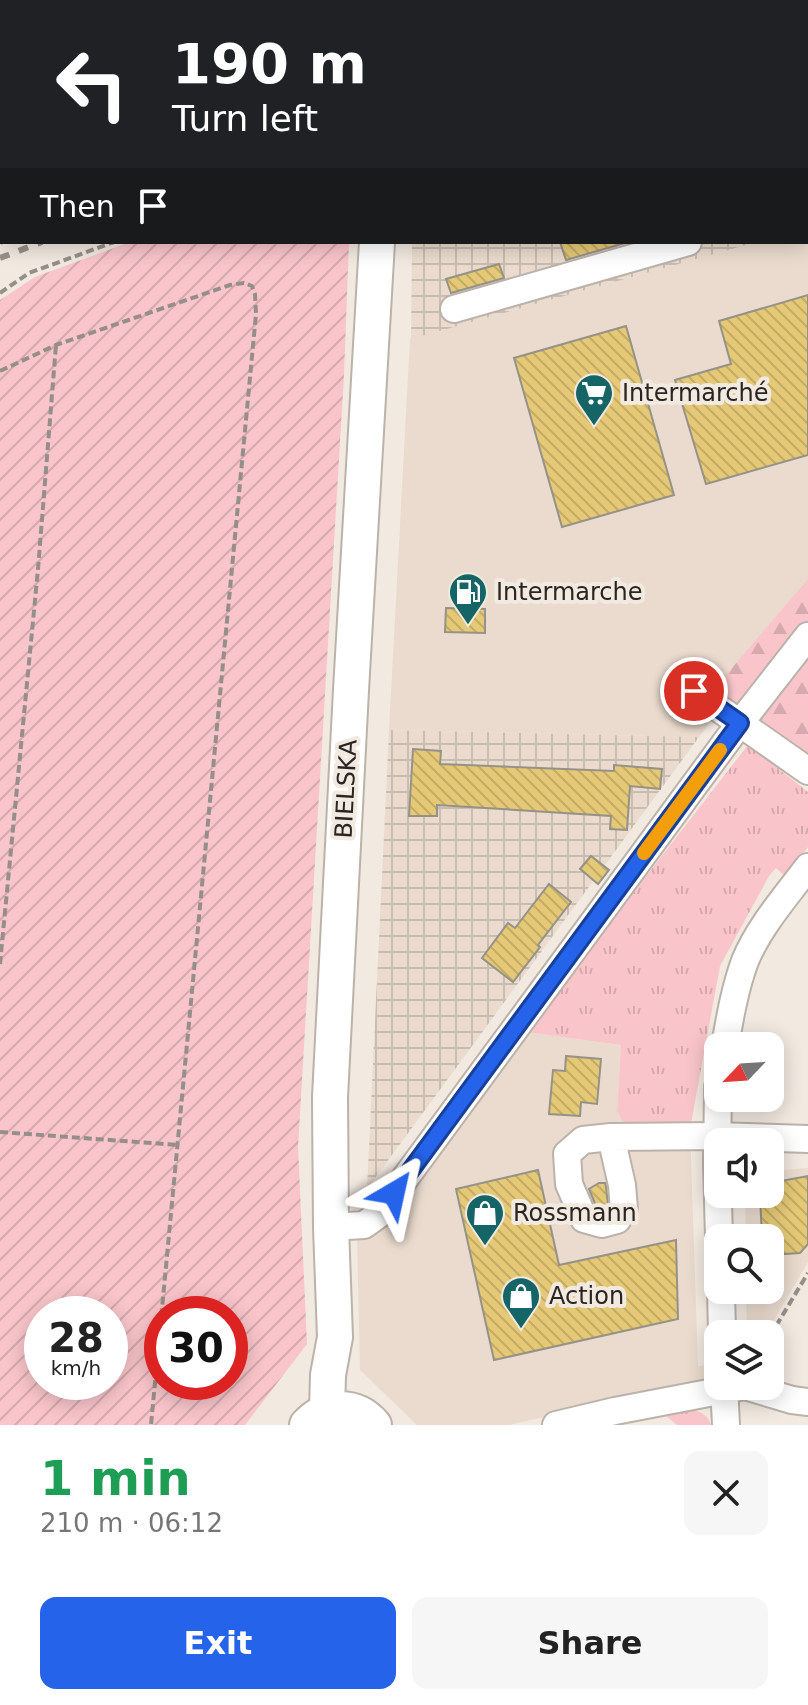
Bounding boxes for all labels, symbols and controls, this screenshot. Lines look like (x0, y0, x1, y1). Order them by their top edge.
text: 190 m (172, 31, 367, 96)
icon: left (40, 32, 144, 136)
text: Turn left (172, 98, 318, 139)
icon: arrive (131, 184, 175, 228)
text: Then (40, 189, 115, 224)
supermarket icon: Intermarché (573, 372, 615, 427)
place label: Intermarché (622, 379, 769, 407)
fuel station icon: Intermarche (447, 571, 489, 626)
place label: Intermarche (496, 578, 643, 606)
pin (660, 657, 728, 725)
icon: arrive (672, 669, 716, 713)
street label: BIELSKA (329, 738, 363, 839)
north arrow (704, 1032, 784, 1112)
map controls (704, 1032, 784, 1400)
button: sound (704, 1128, 784, 1208)
position arrow (352, 1151, 436, 1235)
shop icon: Rossmann (464, 1192, 506, 1247)
place label: Rossmann (513, 1199, 637, 1227)
button: search (704, 1224, 784, 1304)
shop icon: Action (500, 1275, 542, 1330)
place label: Action (549, 1282, 624, 1310)
speed limit sign: 30 (144, 1296, 248, 1400)
text: 28 (48, 1315, 104, 1361)
button: layers (704, 1320, 784, 1400)
text: km/h (51, 1356, 101, 1380)
text: 1 min (40, 1450, 191, 1506)
button: close (684, 1451, 768, 1535)
text: 210 m · 06:12 (40, 1508, 223, 1538)
button: Exit (40, 1597, 396, 1689)
button: Share (412, 1597, 768, 1689)

